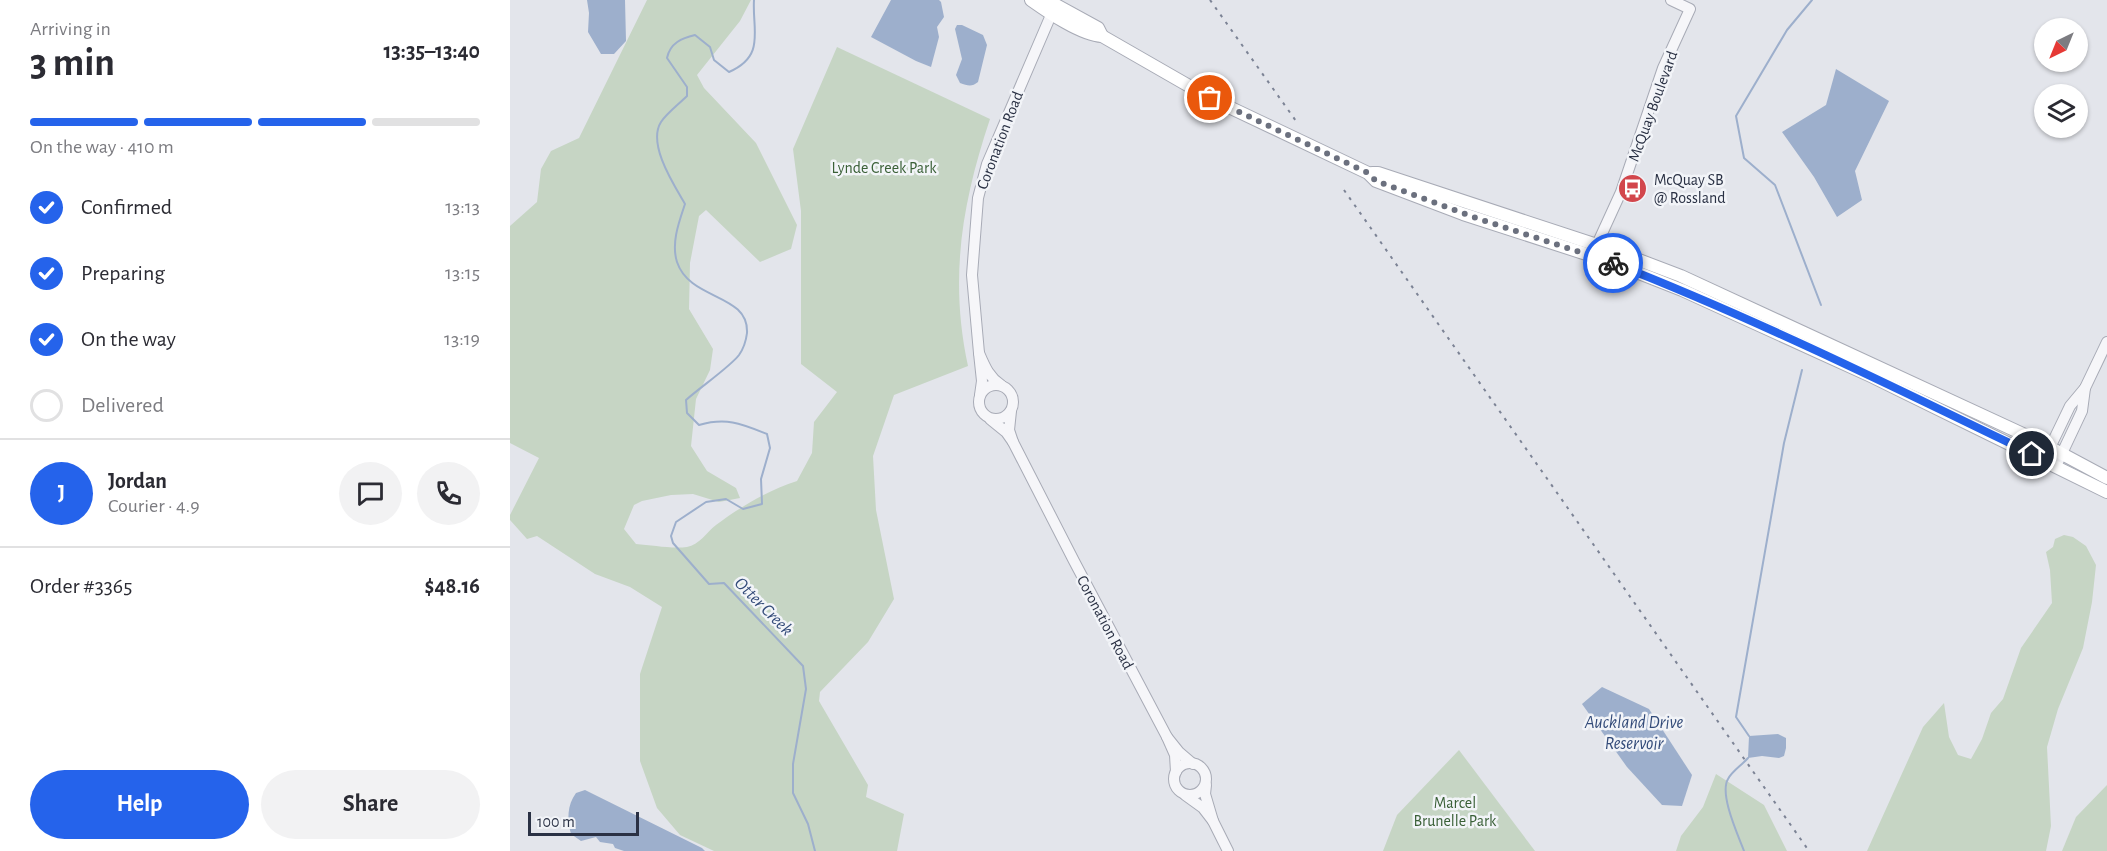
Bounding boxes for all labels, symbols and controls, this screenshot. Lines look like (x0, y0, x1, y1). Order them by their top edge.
north arrow (2034, 18, 2088, 72)
map controls (2034, 18, 2088, 138)
text: Arriving in (30, 19, 111, 39)
text: 13:35–13:40 (383, 40, 480, 62)
text: 3 min (30, 44, 115, 83)
street label: McQuay Boulevard (1626, 49, 1681, 164)
pin (1184, 72, 1235, 123)
icon: bag (1193, 81, 1226, 114)
button: layers (2034, 84, 2088, 138)
street label: Coronation Road (974, 89, 1026, 192)
text: On the way · 410 m (30, 137, 174, 157)
park label: Lynde Creek Park (831, 160, 937, 177)
bus stop icon: McQuay SB @ Rossland (1617, 172, 1649, 204)
place label: McQuay SB @ Rossland (1654, 172, 1726, 206)
icon: check (30, 191, 63, 224)
text: Confirmed (81, 196, 172, 218)
text: 13:13 (445, 197, 480, 217)
courier (1583, 233, 1643, 293)
icon: bike (1597, 247, 1630, 280)
icon: check (30, 257, 63, 290)
text: Preparing (81, 262, 165, 284)
text: 13:15 (445, 263, 480, 283)
icon: check (30, 323, 63, 356)
text: On the way (81, 328, 176, 350)
text: 13:19 (444, 329, 480, 349)
text: Delivered (81, 394, 164, 416)
pin (2006, 428, 2057, 479)
icon: home (2015, 437, 2048, 470)
button: chat (339, 462, 402, 525)
button: phone (417, 462, 480, 525)
text: Jordan (108, 470, 167, 492)
text: J (58, 482, 65, 504)
text: Courier · 4.9 (108, 496, 200, 516)
street label: Coronation Road (1074, 573, 1136, 672)
water label: Otter Creek (731, 574, 796, 639)
text: Order #3365 (30, 575, 132, 597)
text: $48.16 (425, 575, 480, 597)
water label: Auckland Drive Reservoir (1584, 714, 1683, 753)
button: Help (30, 770, 249, 839)
button: Share (261, 770, 480, 839)
park label: Marcel Brunelle Park (1414, 795, 1497, 829)
scale bar (528, 809, 639, 836)
text: 100 m (537, 814, 575, 830)

